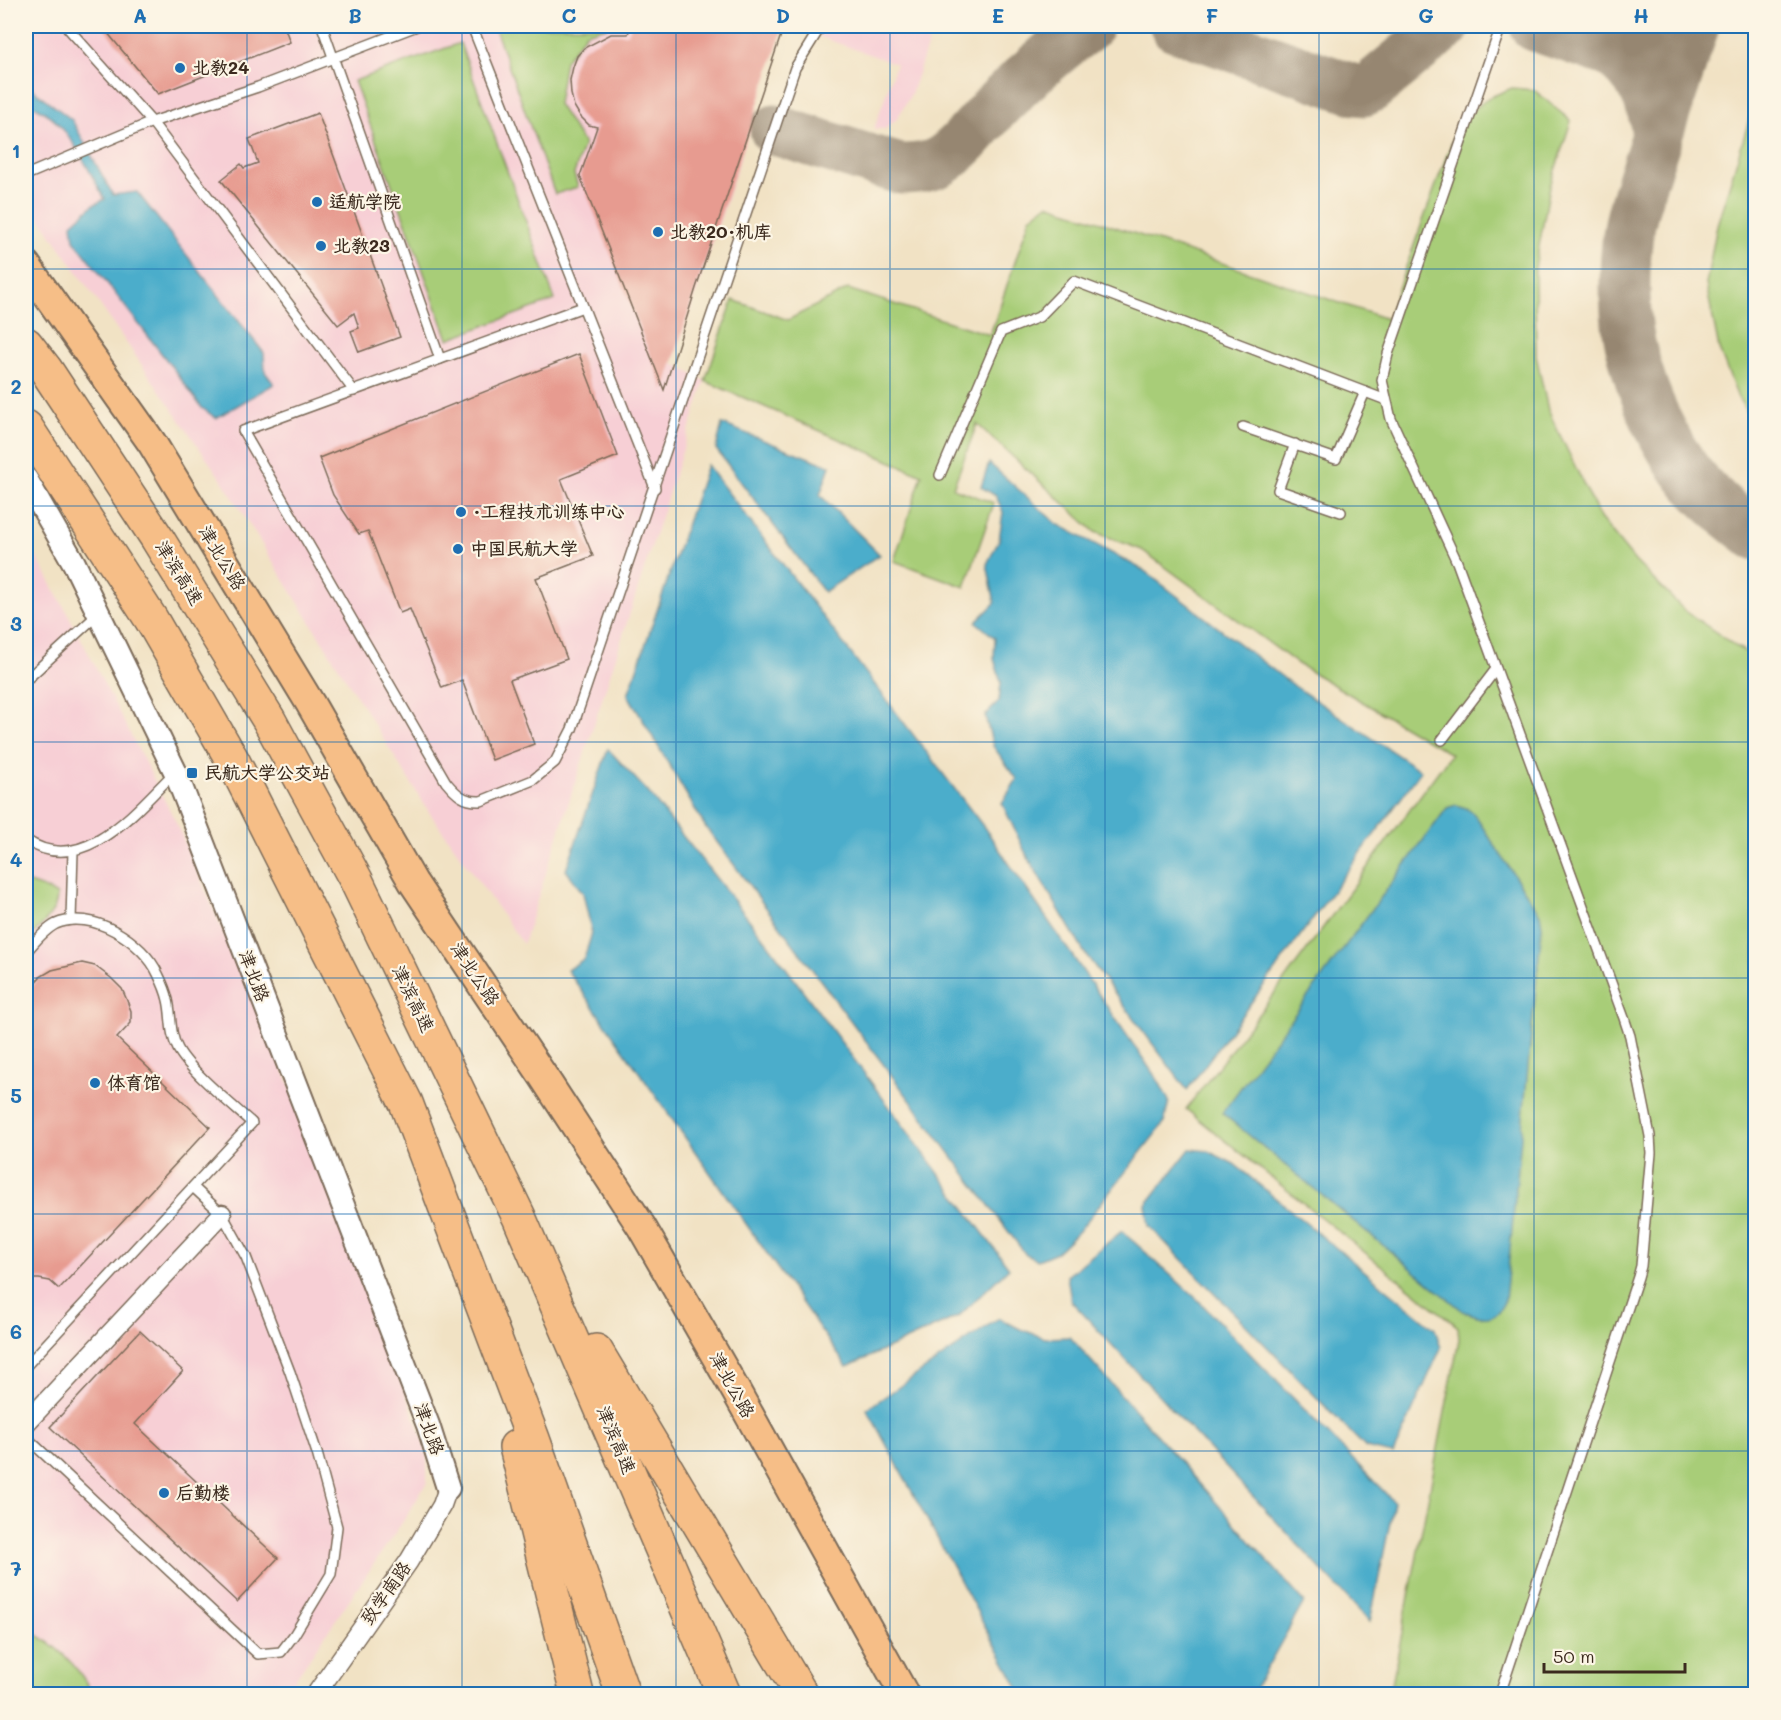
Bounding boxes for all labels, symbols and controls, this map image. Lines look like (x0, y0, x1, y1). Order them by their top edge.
text: A (133, 2, 147, 28)
text: B (348, 2, 362, 28)
text: C (562, 2, 577, 28)
text: D (776, 2, 790, 28)
text: E (992, 2, 1004, 28)
text: F (1206, 2, 1219, 28)
text: G (1418, 2, 1434, 28)
text: H (1633, 2, 1649, 28)
place label: 北教24 (192, 55, 249, 79)
marker: 北教24 (173, 61, 187, 75)
text: 1 (12, 137, 20, 163)
place label: 适航学院 (329, 189, 401, 213)
marker: 适航学院 (310, 195, 324, 209)
place label: 北教20·机库 (670, 219, 771, 243)
marker: 北教20·机库 (651, 225, 665, 239)
place label: 北教23 (333, 233, 390, 257)
marker: 北教23 (314, 239, 328, 253)
text: 2 (10, 373, 22, 399)
place label: ·工程技术训练中心 (473, 499, 625, 523)
marker: ·工程技术训练中心 (454, 505, 468, 519)
street label: 津北公路 (194, 520, 252, 595)
street label: 津滨高速 (151, 536, 209, 609)
place label: 中国民航大学 (470, 536, 578, 560)
marker: 中国民航大学 (451, 542, 465, 556)
text: 3 (10, 610, 22, 636)
place label: 民航大学公交站 (204, 760, 330, 784)
marker: 民航大学公交站 (185, 766, 199, 780)
text: 4 (10, 846, 23, 872)
street label: 津北公路 (446, 937, 506, 1010)
street label: 津北路 (234, 946, 276, 1005)
street label: 津滨高速 (387, 961, 440, 1036)
place label: 体育馆 (107, 1070, 161, 1094)
marker: 体育馆 (88, 1076, 102, 1090)
text: 5 (10, 1082, 22, 1108)
text: 6 (10, 1318, 22, 1344)
street label: 津北公路 (705, 1347, 761, 1422)
street label: 津北路 (409, 1399, 450, 1458)
street label: 津滨高速 (592, 1402, 642, 1477)
place label: 后勤楼 (176, 1480, 230, 1504)
marker: 后勤楼 (157, 1486, 171, 1500)
text: 7 (10, 1555, 22, 1581)
street label: 致学南路 (355, 1556, 416, 1629)
scale bar (1544, 1636, 1685, 1674)
text: 50 m (1553, 1644, 1595, 1668)

